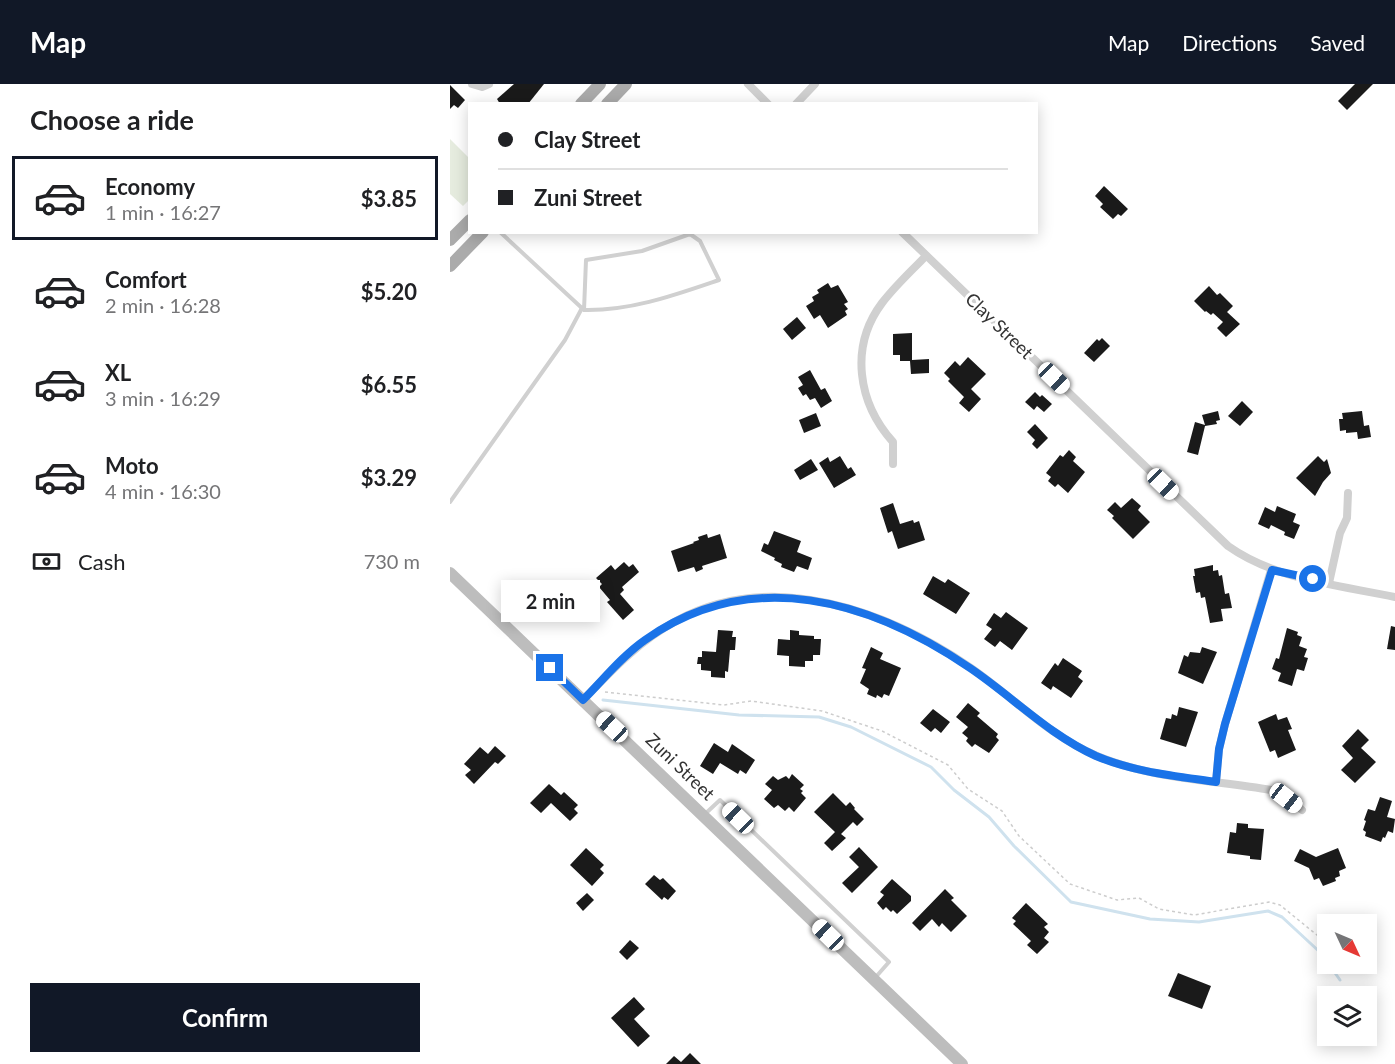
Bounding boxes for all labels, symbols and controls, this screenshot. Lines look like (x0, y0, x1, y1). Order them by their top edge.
text: Map (30, 25, 86, 59)
text: Map (1108, 30, 1149, 55)
text: Directions (1182, 30, 1277, 55)
text: Saved (1310, 30, 1365, 55)
text: Choose a ride (30, 103, 194, 136)
text: Clay Street (534, 126, 641, 153)
icon: car (33, 171, 87, 225)
text: Economy (105, 173, 195, 200)
text: Zuni Street (534, 184, 642, 211)
text: $3.85 (361, 185, 417, 212)
text: 1 min · 16:27 (105, 200, 221, 224)
icon: car (33, 264, 87, 318)
text: Comfort (105, 266, 187, 293)
text: $5.20 (361, 278, 417, 305)
street label: Clay Street (961, 288, 1039, 363)
text: 2 min · 16:28 (105, 293, 221, 317)
icon: car (33, 357, 87, 411)
text: XL (105, 359, 131, 386)
car (1035, 359, 1073, 397)
text: $6.55 (361, 371, 417, 398)
text: 3 min · 16:29 (105, 386, 221, 410)
icon: car (33, 450, 87, 504)
text: Moto (105, 452, 159, 479)
text: $3.29 (361, 464, 417, 491)
car (1144, 465, 1182, 503)
text: 4 min · 16:30 (105, 479, 221, 503)
icon: cash (30, 545, 63, 578)
text: Cash (78, 548, 125, 575)
text: 730 m (364, 549, 420, 573)
route start (1299, 565, 1326, 592)
callout: 2 min (501, 581, 600, 623)
text: 2 min (526, 589, 575, 613)
route end (536, 654, 563, 681)
car (593, 708, 631, 746)
street label: Zuni Street (642, 728, 720, 805)
car (1266, 780, 1306, 816)
car (719, 799, 757, 837)
north arrow (1317, 914, 1377, 974)
map controls (1317, 914, 1377, 1046)
car (809, 916, 847, 954)
button: Confirm (30, 983, 420, 1052)
button: layers (1317, 986, 1377, 1046)

